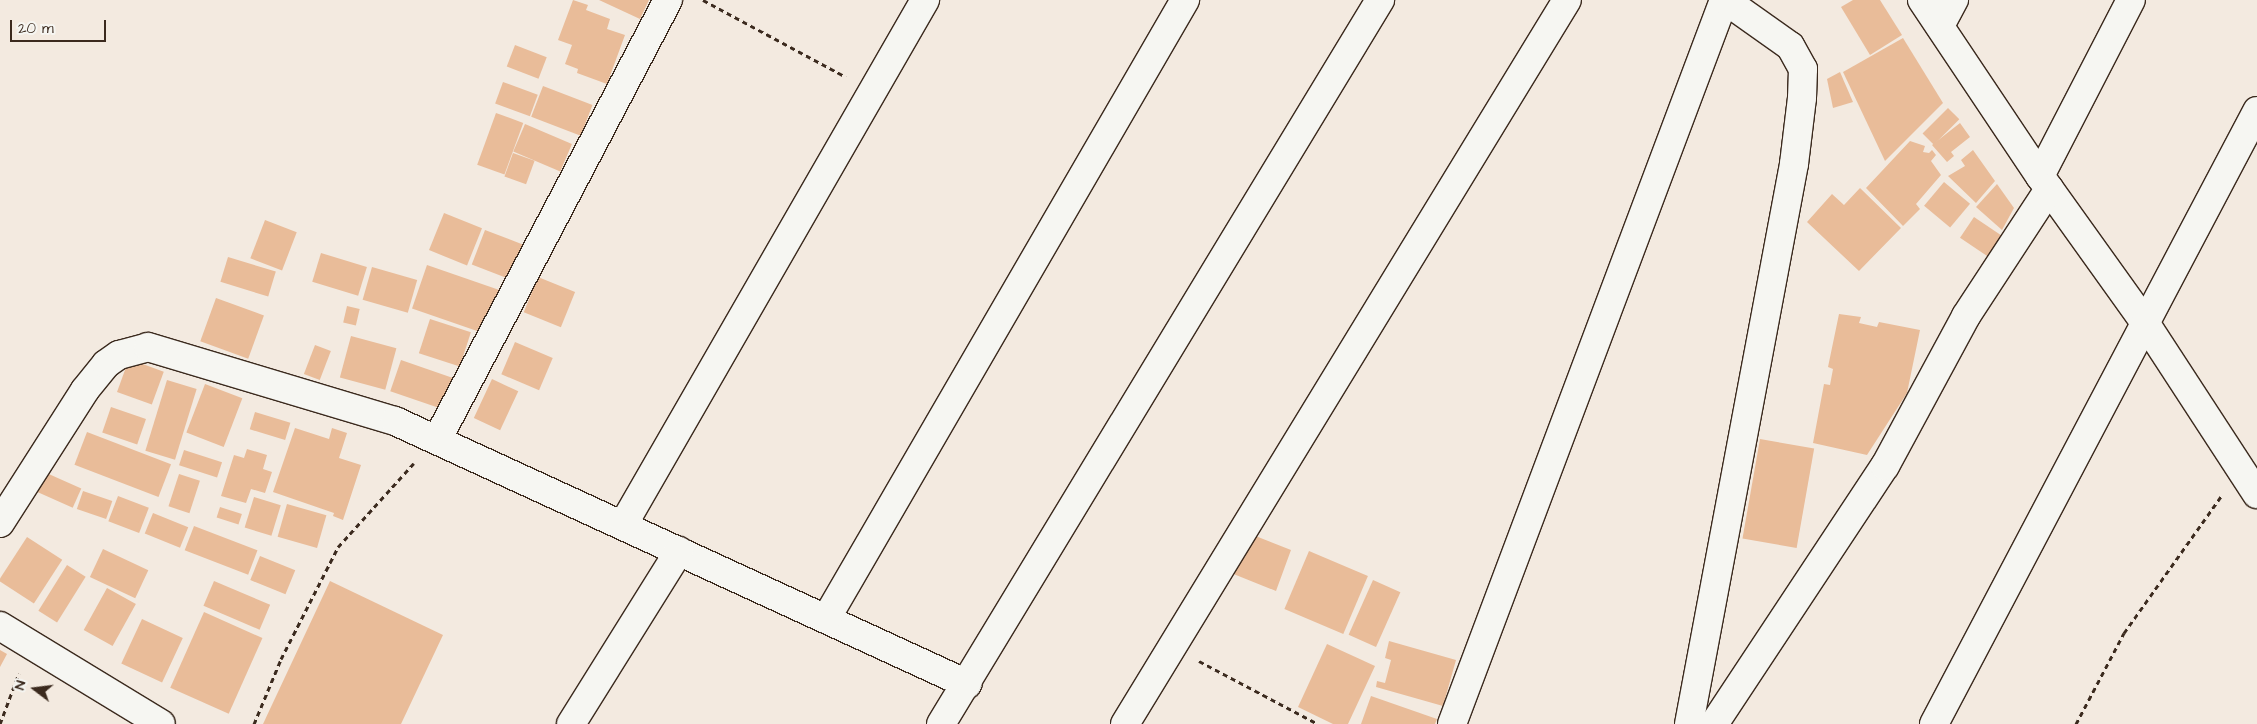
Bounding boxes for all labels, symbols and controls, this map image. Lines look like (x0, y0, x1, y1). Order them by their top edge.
scale bar (12, 10, 109, 42)
text: 20 m (18, 18, 54, 39)
north arrow (10, 664, 60, 714)
text: N (10, 678, 31, 692)

